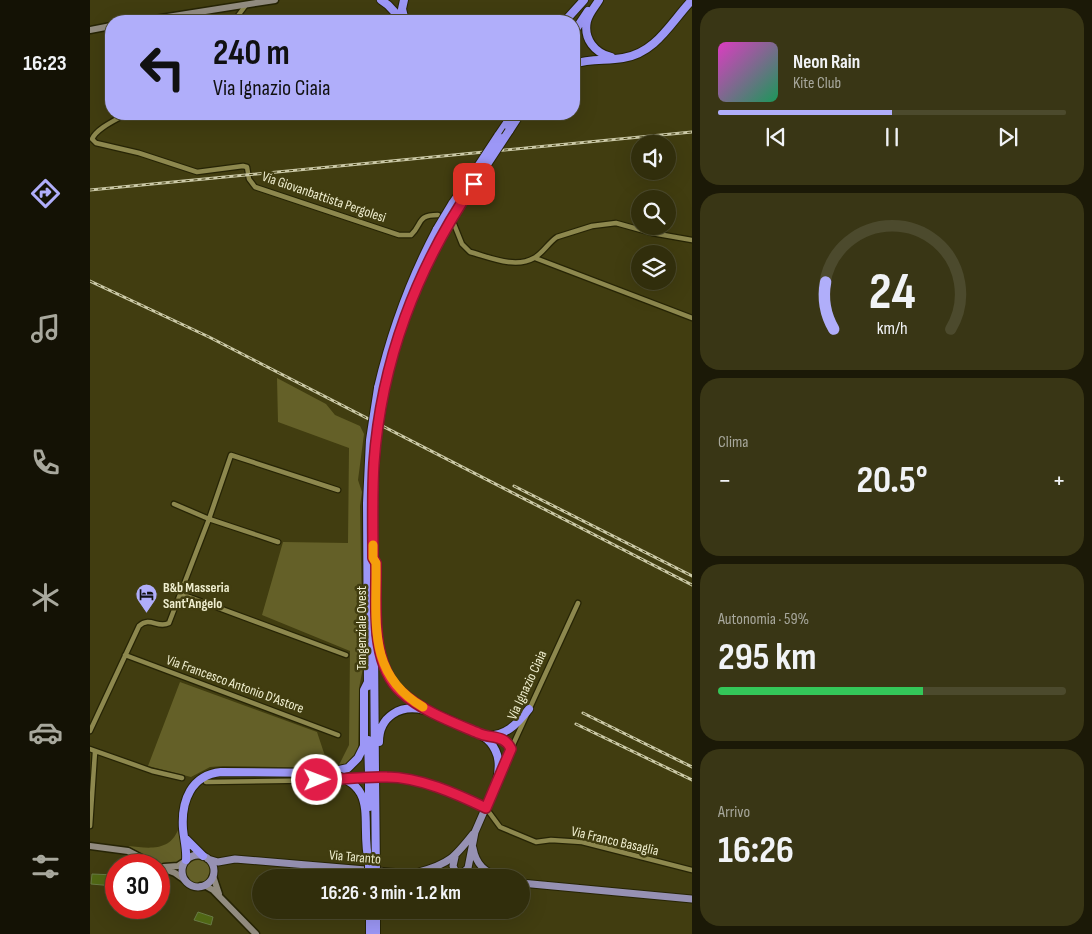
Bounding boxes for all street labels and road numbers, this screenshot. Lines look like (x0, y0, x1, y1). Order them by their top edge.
street label: Via Giovanbattista Pergolesi (260, 168, 388, 226)
street label: Tangenziale Ovest (353, 586, 370, 670)
street label: Via Ignazio Ciaia (503, 648, 551, 722)
street label: Via Francesco Antonio D'Astore (164, 651, 306, 717)
street label: Via Franco Basaglia (570, 823, 660, 859)
street label: Via Taranto (328, 846, 382, 868)

